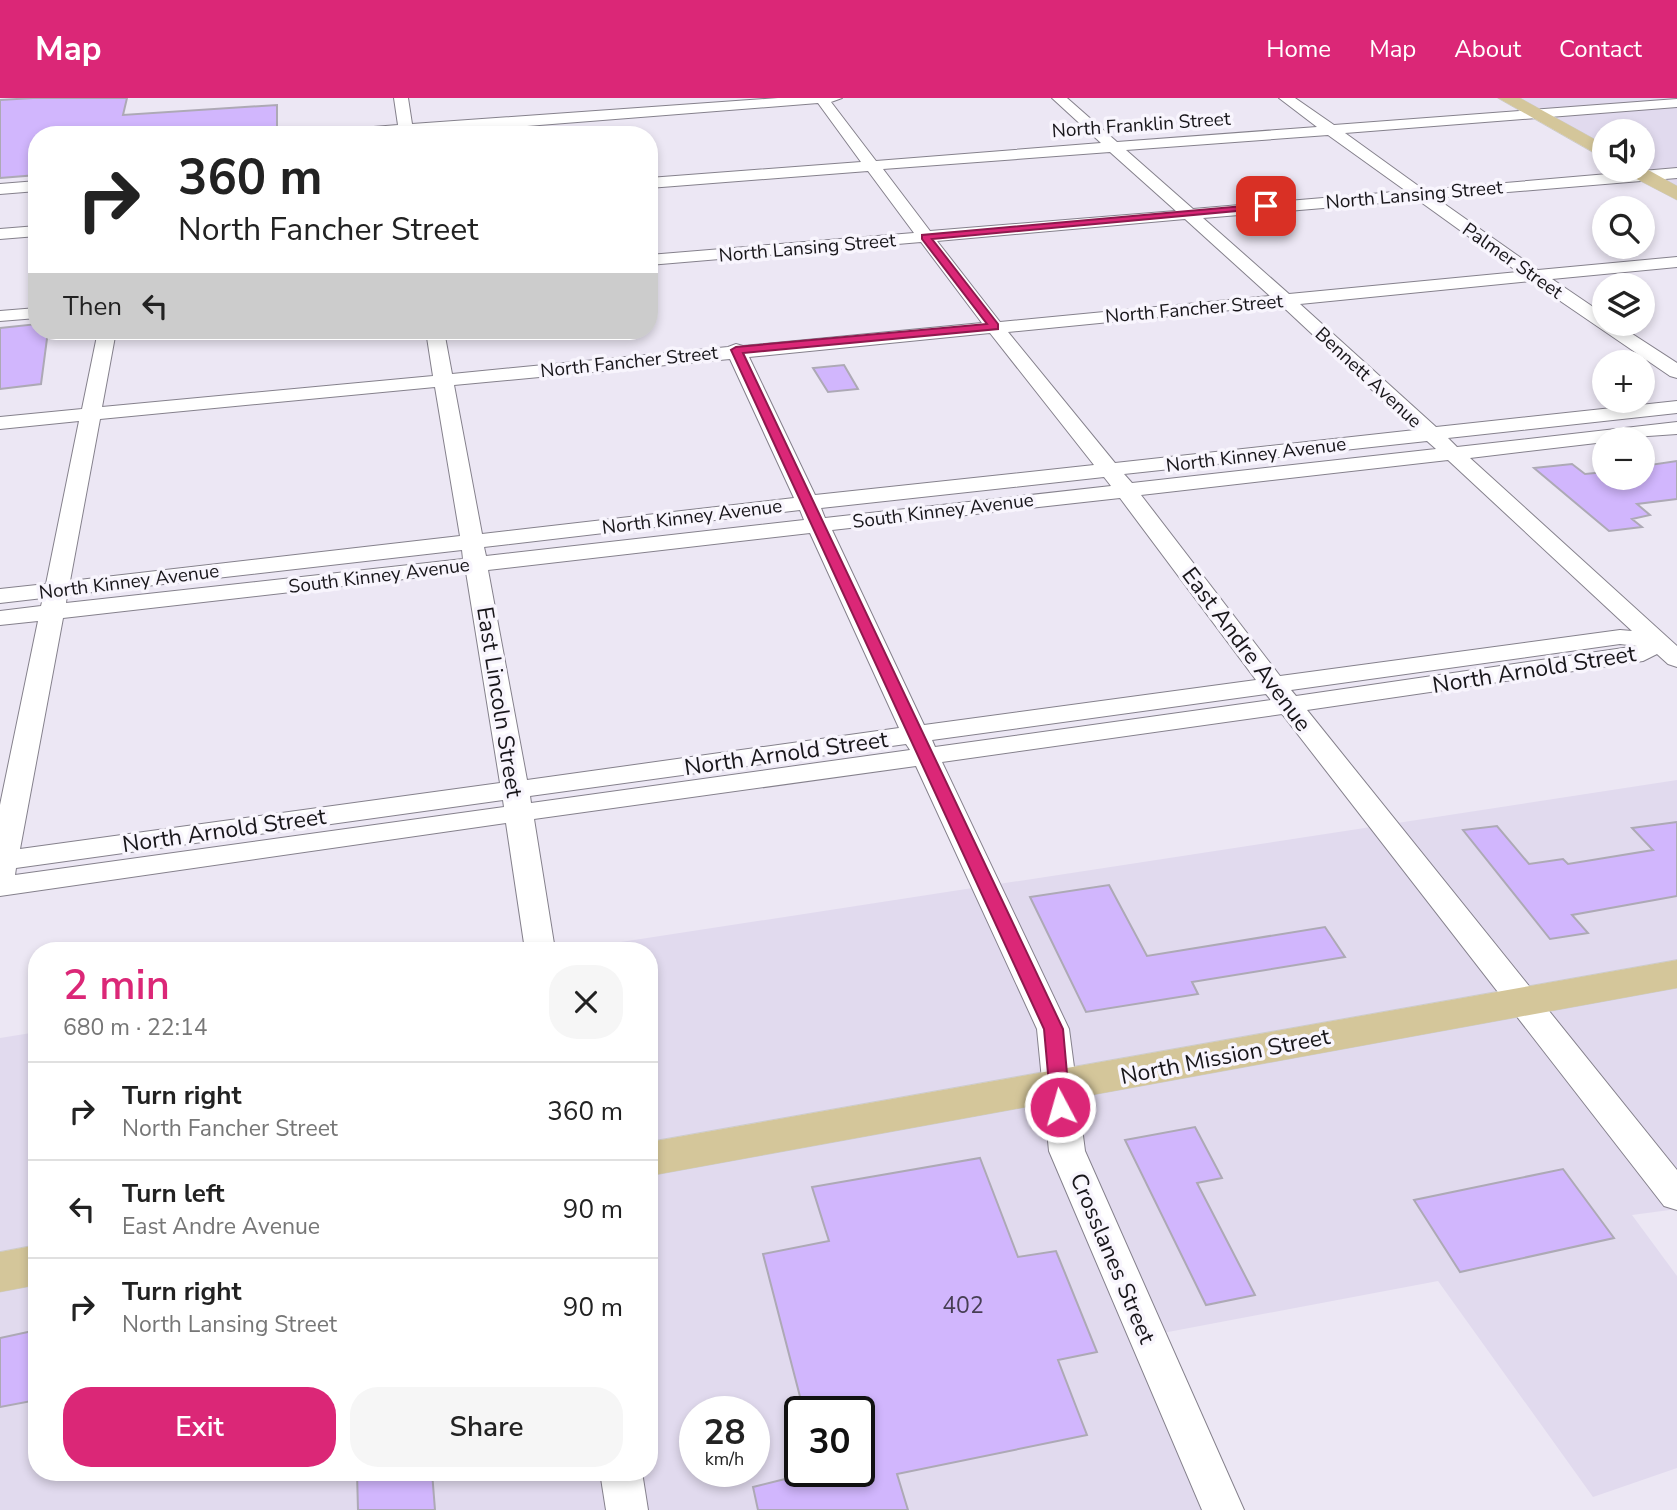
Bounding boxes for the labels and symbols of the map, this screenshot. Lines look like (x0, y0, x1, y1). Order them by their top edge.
street label: North Franklin Street (1051, 106, 1232, 144)
street label: North Lansing Street (1324, 174, 1504, 216)
pin (1236, 176, 1296, 236)
street label: Palmer Street (1457, 217, 1568, 305)
street label: North Lansing Street (717, 227, 897, 269)
street label: North Fancher Street (1104, 288, 1284, 330)
street label: Bennett Avenue (1309, 321, 1427, 434)
street label: North Fancher Street (539, 340, 720, 384)
street label: North Kinney Avenue (1165, 431, 1348, 479)
street label: South Kinney Avenue (851, 487, 1035, 535)
street label: North Kinney Avenue (601, 493, 784, 541)
street label: South Kinney Avenue (287, 552, 471, 600)
street label: North Kinney Avenue (38, 558, 221, 606)
street label: East Andre Avenue (1175, 561, 1319, 738)
street label: East Lincoln Street (469, 604, 530, 801)
street label: North Arnold Street (1430, 638, 1639, 701)
street label: North Arnold Street (682, 724, 891, 783)
street label: North Arnold Street (120, 801, 329, 860)
street label: North Mission Street (1118, 1021, 1333, 1092)
position arrow (1023, 1070, 1097, 1144)
street label: Crosslanes Street (1063, 1168, 1163, 1349)
house number: 402 (942, 1290, 984, 1321)
speed limit sign: 30 (784, 1396, 875, 1487)

